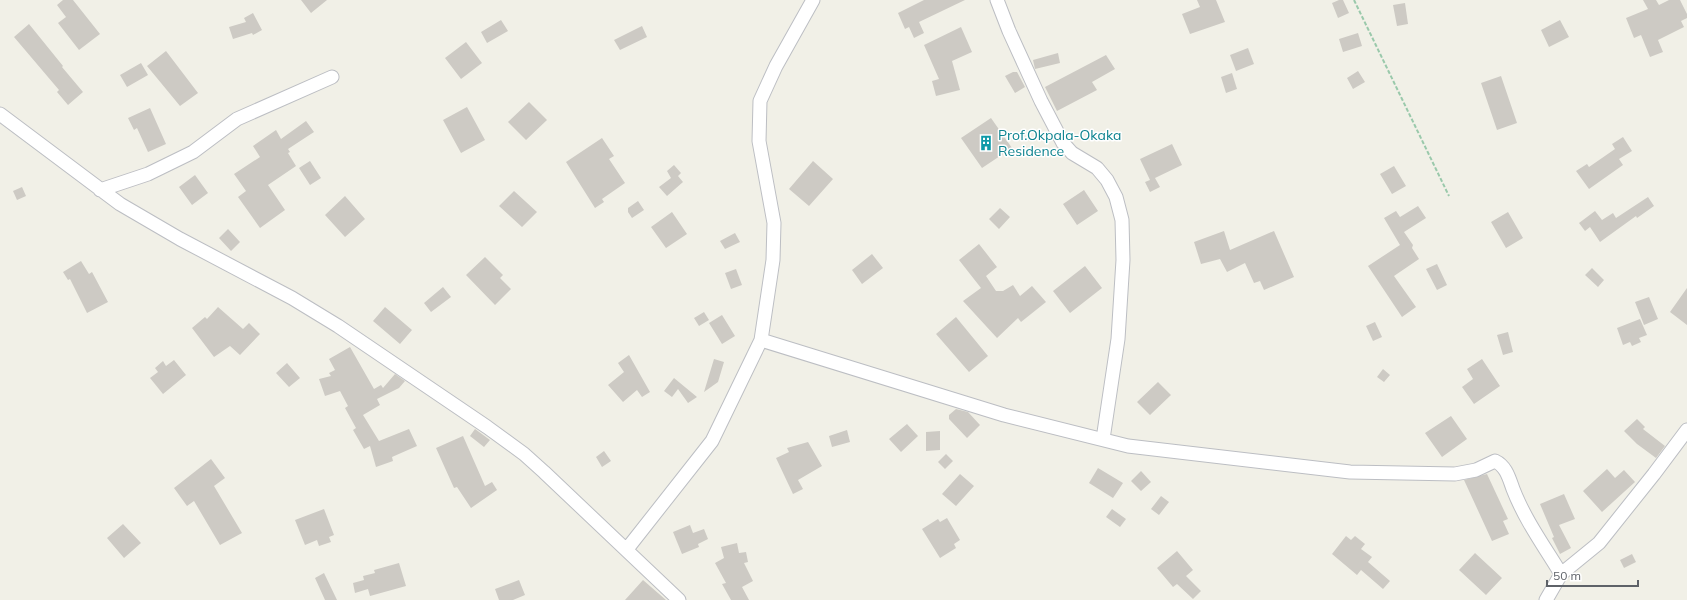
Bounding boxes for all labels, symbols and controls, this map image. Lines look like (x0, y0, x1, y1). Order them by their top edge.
place label: Prof.Okpala-Okaka Residence (998, 126, 1121, 160)
building icon: Prof.Okpala-Okaka Residence (977, 134, 995, 152)
scale bar (1547, 562, 1638, 588)
text: 50 m (1553, 568, 1581, 583)

